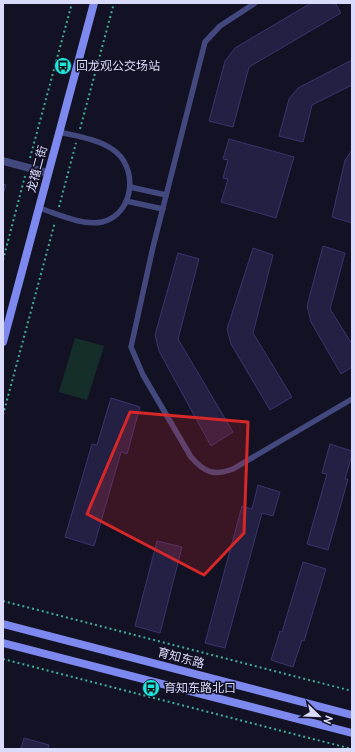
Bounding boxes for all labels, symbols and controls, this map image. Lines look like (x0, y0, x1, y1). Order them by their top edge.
bus stop icon: 回龙观公交场站 (53, 56, 73, 76)
place label: 回龙观公交场站 (76, 59, 160, 72)
street label: 龙禧二街 (24, 144, 49, 194)
street label: 育知东路 (156, 645, 206, 670)
bus stop icon: 育知东路北口 (141, 678, 161, 698)
place label: 育知东路北口 (164, 681, 236, 694)
north arrow (299, 696, 339, 736)
text: N (321, 714, 335, 726)

